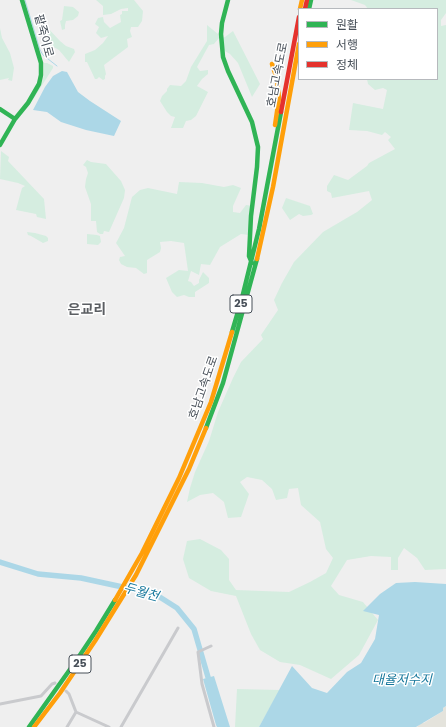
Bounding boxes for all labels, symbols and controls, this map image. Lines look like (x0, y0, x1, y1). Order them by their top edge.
legend (298, 8, 438, 80)
street label: 팥죽이로 (30, 13, 56, 59)
text: 원활 (336, 16, 358, 33)
text: 서행 (336, 36, 358, 53)
street label: 호남고속도로 (265, 41, 291, 109)
text: 정체 (336, 56, 358, 73)
road number: 25 (230, 295, 252, 313)
district label: 은교리 (68, 302, 106, 318)
street label: 호남고속도로 (186, 354, 222, 422)
water label: 두월천 (122, 581, 160, 605)
road number: 25 (69, 655, 91, 673)
water label: 대율저수지 (372, 673, 432, 689)

